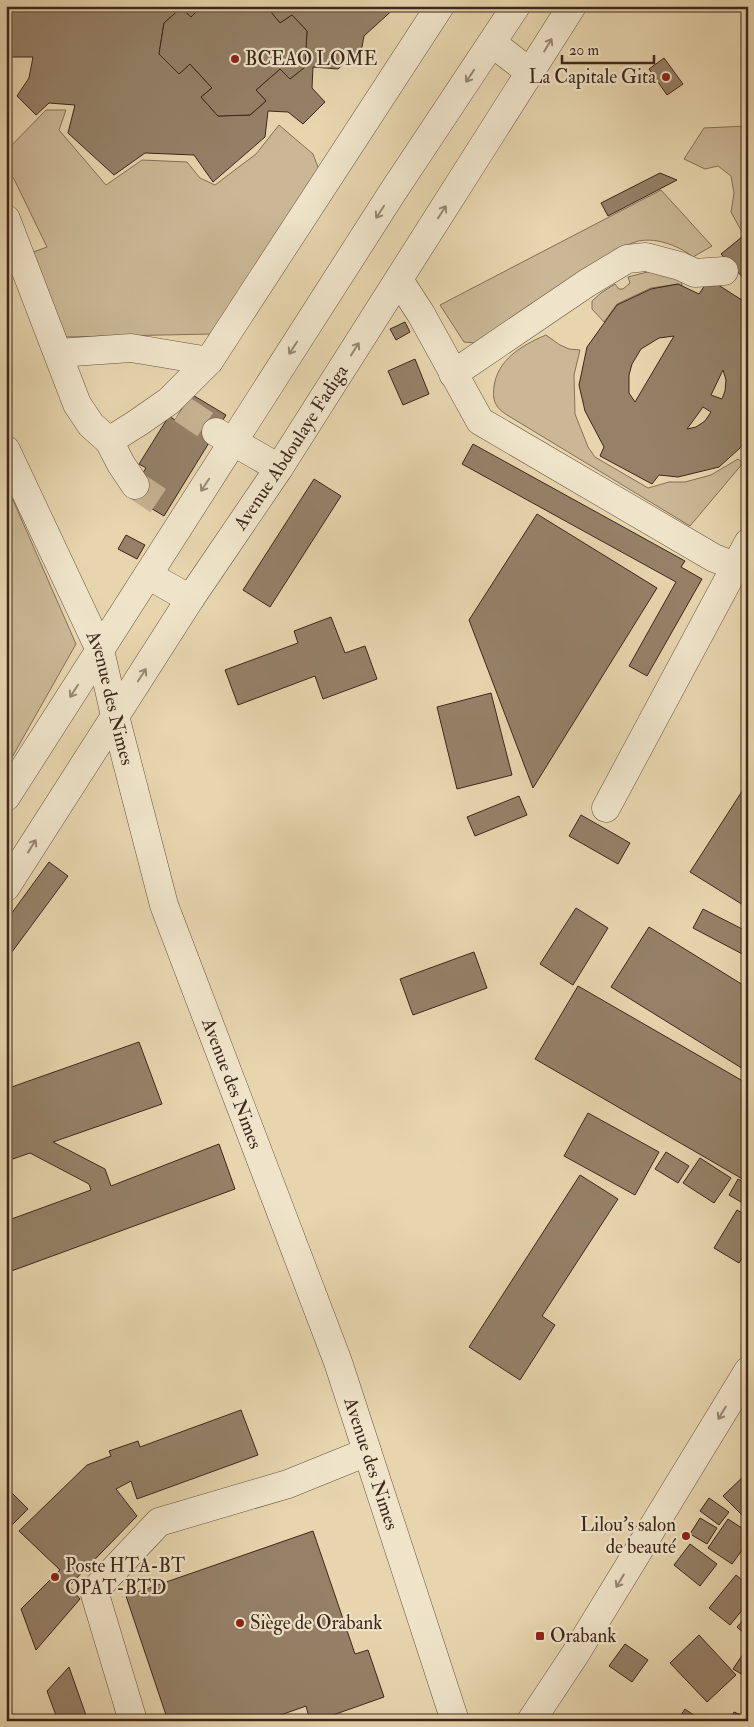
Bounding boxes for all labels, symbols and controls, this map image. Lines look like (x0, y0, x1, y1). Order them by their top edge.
scale bar (562, 32, 654, 64)
one-way arrow (543, 39, 553, 53)
text: 20 m (569, 41, 599, 60)
place label: BCEAO LOME (245, 47, 378, 71)
marker: BCEAO LOME (229, 53, 241, 65)
place label: La Capitale Gita (529, 65, 656, 90)
one-way arrow (465, 69, 475, 83)
marker: La Capitale Gita (660, 71, 672, 83)
one-way arrow (375, 204, 385, 218)
one-way arrow (437, 205, 447, 219)
one-way arrow (288, 341, 298, 355)
one-way arrow (350, 342, 360, 356)
street label: Avenue Abdoulaye Fadiga (228, 360, 354, 535)
one-way arrow (200, 478, 210, 492)
street label: Avenue des Nimes (80, 626, 139, 768)
one-way arrow (137, 669, 147, 683)
one-way arrow (69, 684, 79, 698)
one-way arrow (28, 840, 38, 854)
street label: Avenue des Nimes (196, 1014, 268, 1152)
street label: Avenue des Nimes (338, 1394, 404, 1533)
one-way arrow (717, 1405, 727, 1419)
place label: Lilou's salon de beauté (580, 1513, 676, 1559)
marker: Lilou's salon de beauté (680, 1530, 692, 1542)
place label: Poste HTA-BT OPAT-BTD (65, 1554, 185, 1600)
marker: Poste HTA-BT OPAT-BTD (49, 1571, 61, 1583)
one-way arrow (614, 1574, 624, 1588)
place label: Siège de Orabank (250, 1611, 382, 1635)
marker: Siège de Orabank (234, 1617, 246, 1629)
place label: Orabank (550, 1624, 616, 1648)
marker: Orabank (534, 1630, 546, 1642)

